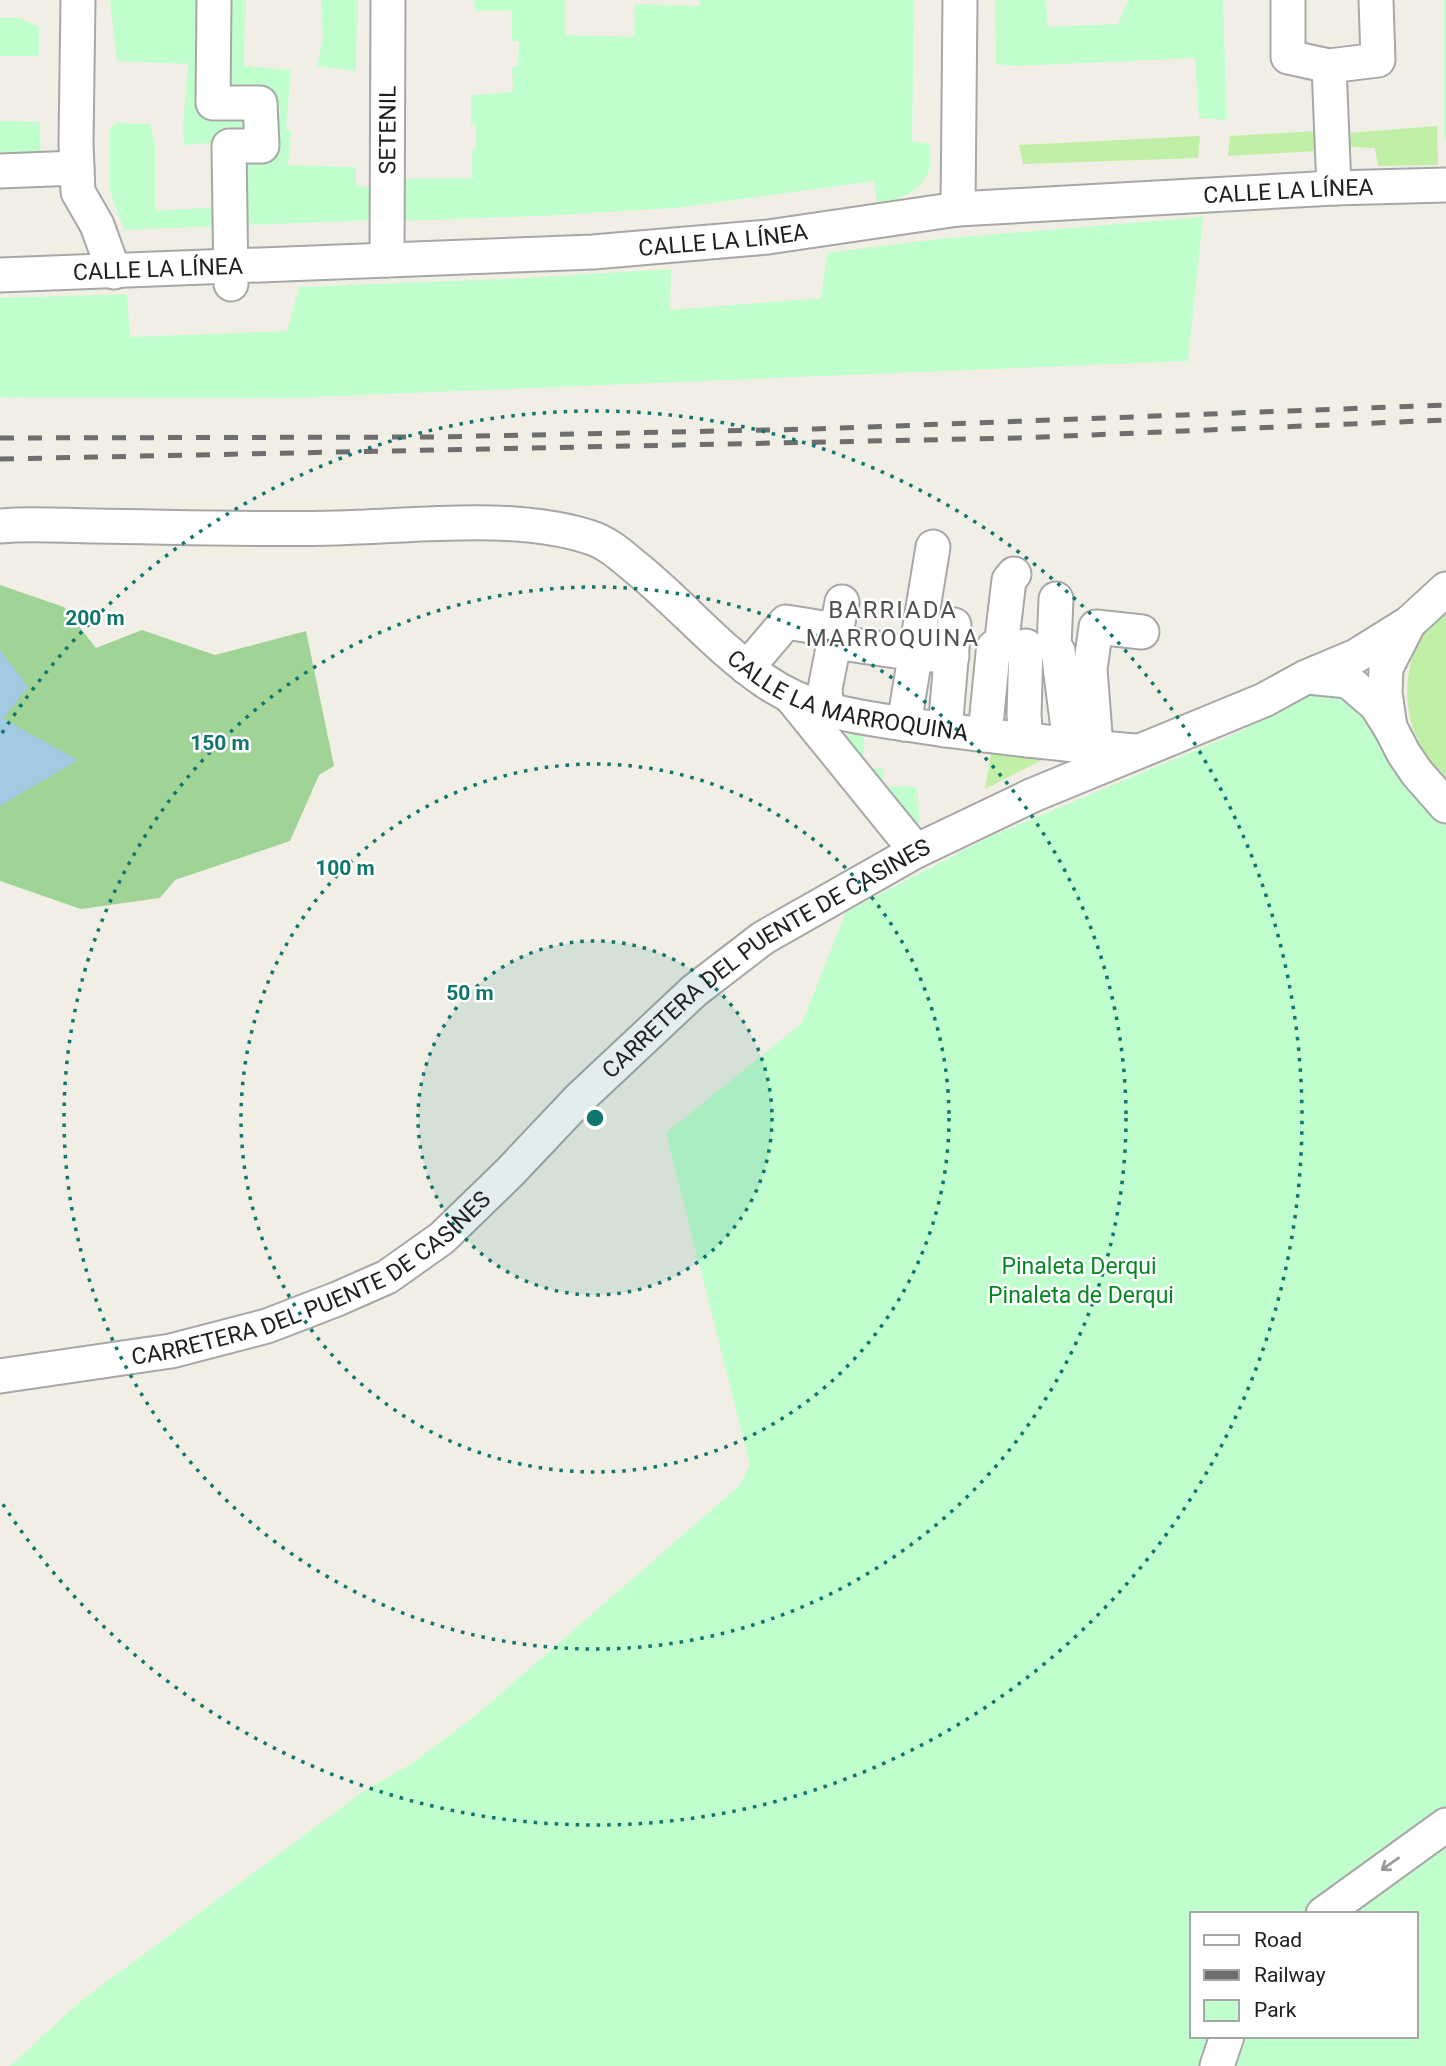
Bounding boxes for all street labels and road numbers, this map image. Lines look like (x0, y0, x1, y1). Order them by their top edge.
street label: SETENIL (374, 86, 401, 174)
street label: CALLE LA LÍNEA (1203, 173, 1374, 209)
street label: CALLE LA LÍNEA (637, 218, 810, 262)
street label: CALLE LA LÍNEA (72, 252, 243, 286)
street label: CALLE LA MARROQUINA (722, 644, 970, 746)
street label: CARRETERA DEL PUENTE DE CASINES (597, 833, 934, 1084)
street label: CARRETERA DEL PUENTE DE CASINES (130, 1185, 496, 1370)

